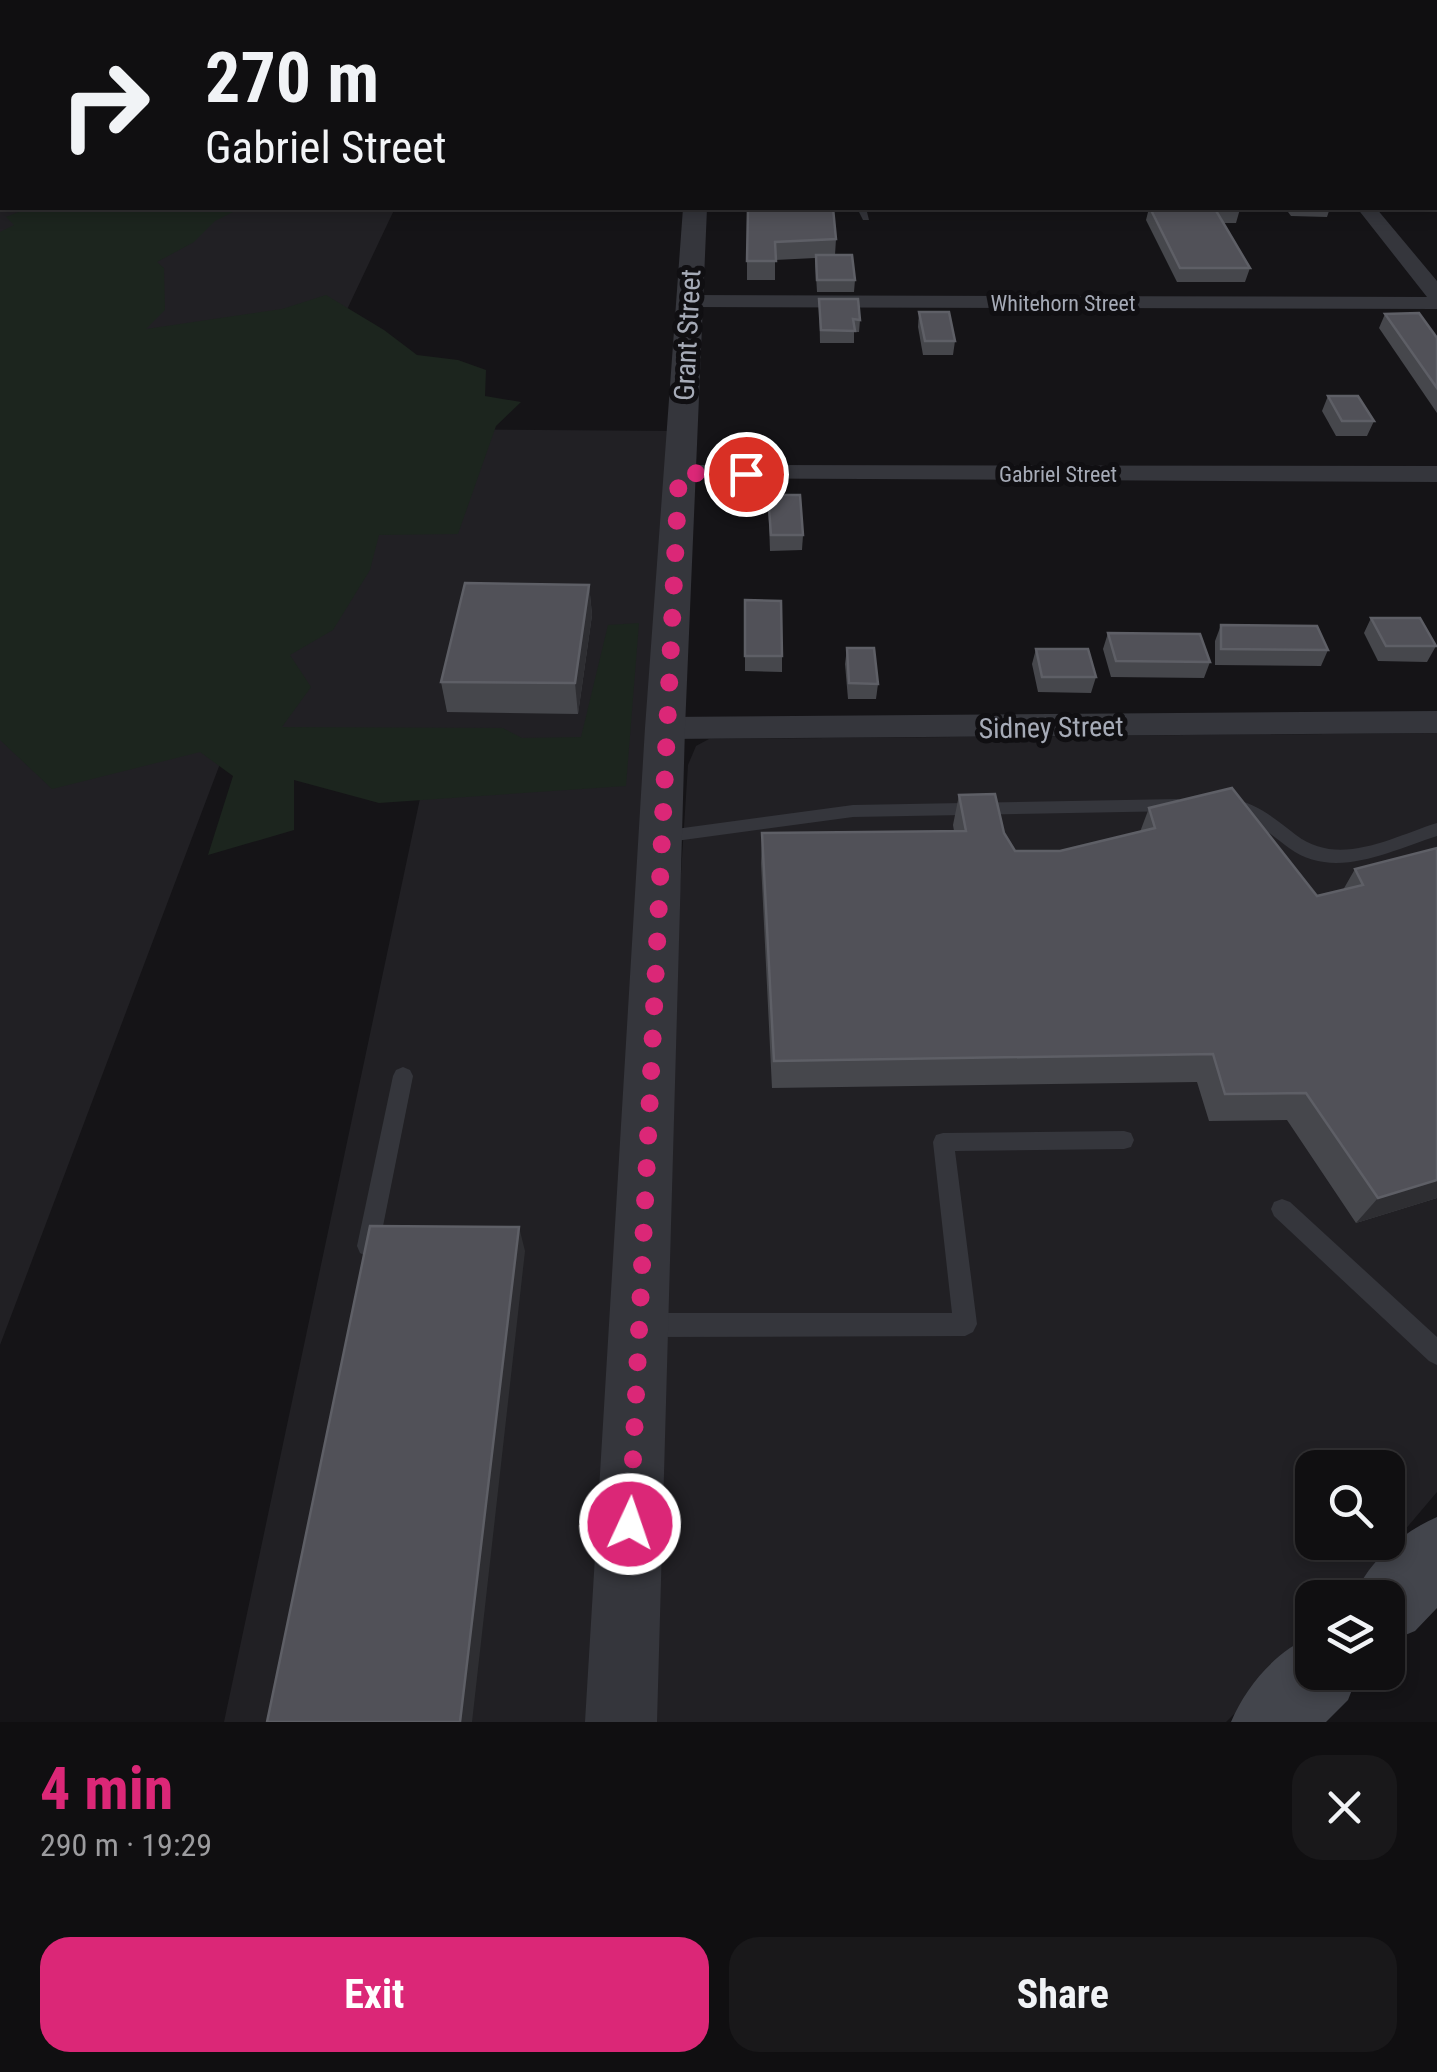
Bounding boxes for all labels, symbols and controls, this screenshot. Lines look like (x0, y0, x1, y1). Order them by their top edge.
text: 270 m (205, 37, 379, 119)
icon: right (40, 40, 170, 170)
text: Gabriel Street (205, 121, 447, 174)
street label: Grant Street (668, 268, 707, 402)
street label: Whitehorn Street (991, 291, 1135, 316)
pin (704, 432, 789, 517)
icon: arrive (719, 447, 774, 502)
street label: Gabriel Street (999, 462, 1117, 487)
street label: Sidney Street (978, 710, 1124, 745)
map controls (1295, 1450, 1405, 1690)
button: search (1295, 1450, 1405, 1560)
position arrow (578, 1472, 682, 1576)
button: layers (1295, 1580, 1405, 1690)
text: 4 min (40, 1753, 173, 1824)
button: close (1292, 1755, 1397, 1860)
text: 290 m · 19:29 (40, 1826, 212, 1864)
button: Exit (40, 1937, 709, 2052)
button: Share (729, 1937, 1397, 2052)

